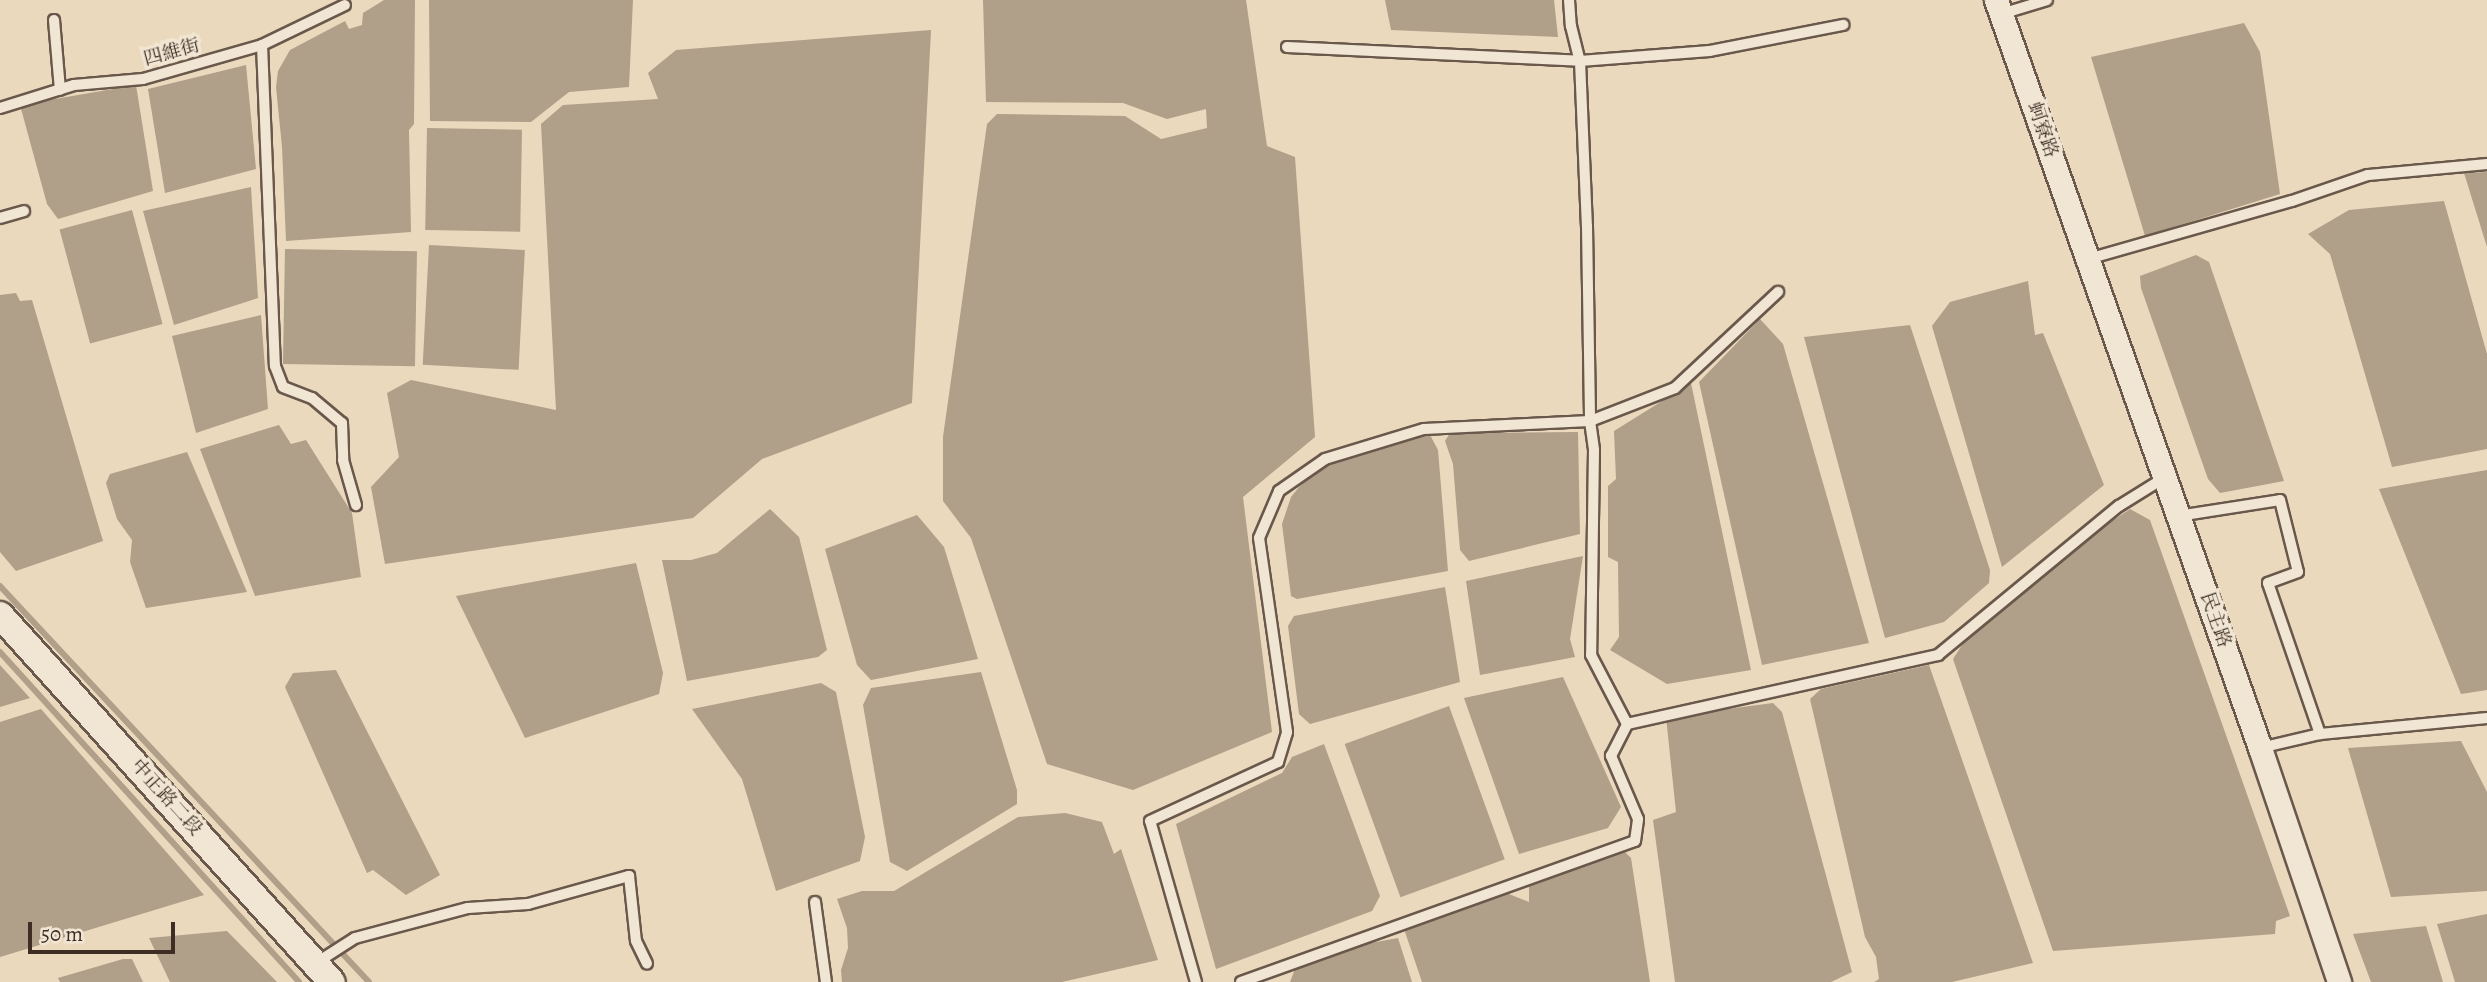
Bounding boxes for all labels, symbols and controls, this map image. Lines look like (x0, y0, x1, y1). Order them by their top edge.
street label: 四維街 (142, 35, 202, 71)
street label: 蚵寮路 (2022, 99, 2062, 161)
street label: 民主路 (2195, 589, 2235, 651)
street label: 中正路二段 (126, 755, 206, 841)
scale bar (32, 908, 178, 952)
text: 50 m (41, 920, 83, 948)

